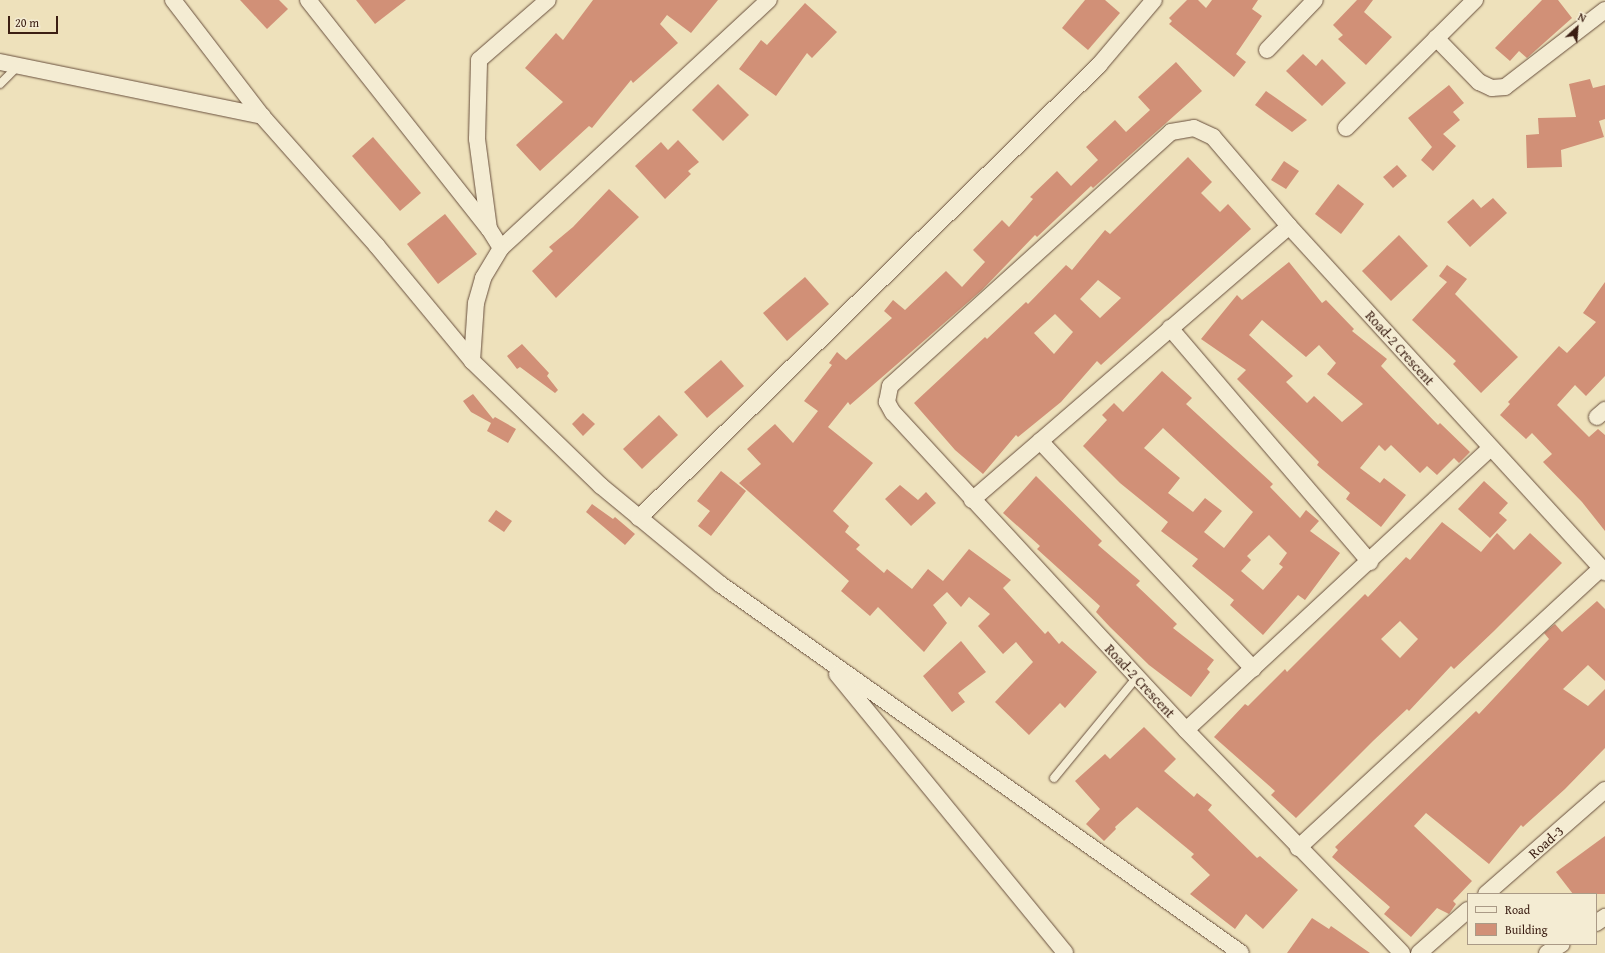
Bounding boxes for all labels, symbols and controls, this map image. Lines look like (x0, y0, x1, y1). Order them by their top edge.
scale bar (10, 8, 60, 34)
north arrow (1557, 8, 1597, 48)
text: N (1575, 8, 1589, 26)
text: 20 m (15, 14, 39, 31)
street label: Road-2 Crescent (1362, 307, 1438, 389)
street label: Road-2 Crescent (1102, 641, 1178, 721)
street label: Road-3 (1525, 822, 1567, 862)
legend (1467, 893, 1597, 945)
text: Road (1505, 901, 1530, 918)
text: Building (1505, 921, 1548, 938)

